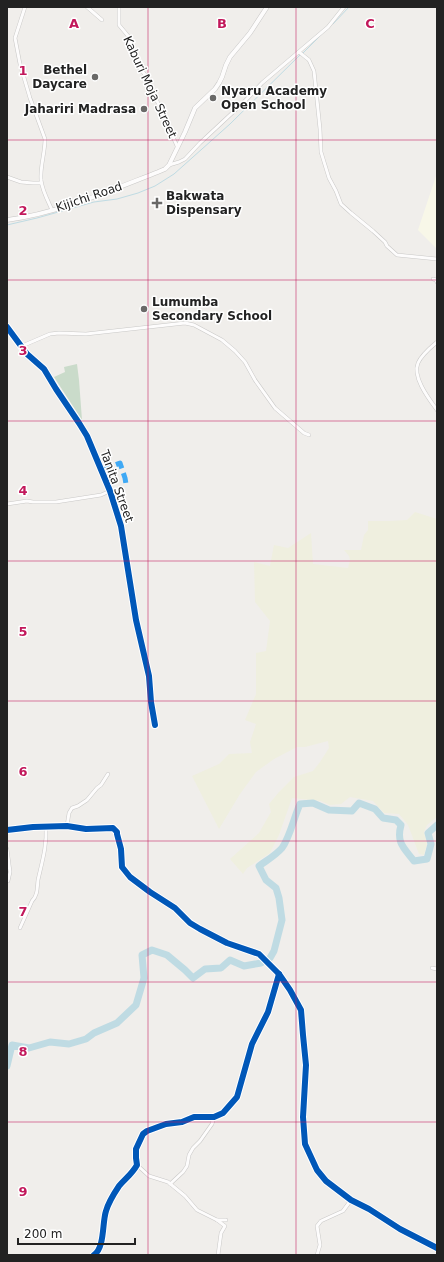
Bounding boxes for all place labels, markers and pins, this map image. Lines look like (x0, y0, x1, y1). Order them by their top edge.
place label: Bethel Daycare (32, 63, 87, 91)
marker: Bethel Daycare (90, 72, 100, 82)
place label: Nyaru Academy Open School (221, 84, 327, 112)
marker: Nyaru Academy Open School (208, 93, 218, 103)
place label: Jahariri Madrasa (24, 102, 136, 116)
marker: Jahariri Madrasa (139, 104, 149, 114)
place label: Bakwata Dispensary (166, 189, 242, 217)
marker: Bakwata Dispensary (151, 197, 163, 209)
place label: Lumumba Secondary School (152, 295, 272, 323)
marker: Lumumba Secondary School (139, 304, 149, 314)

